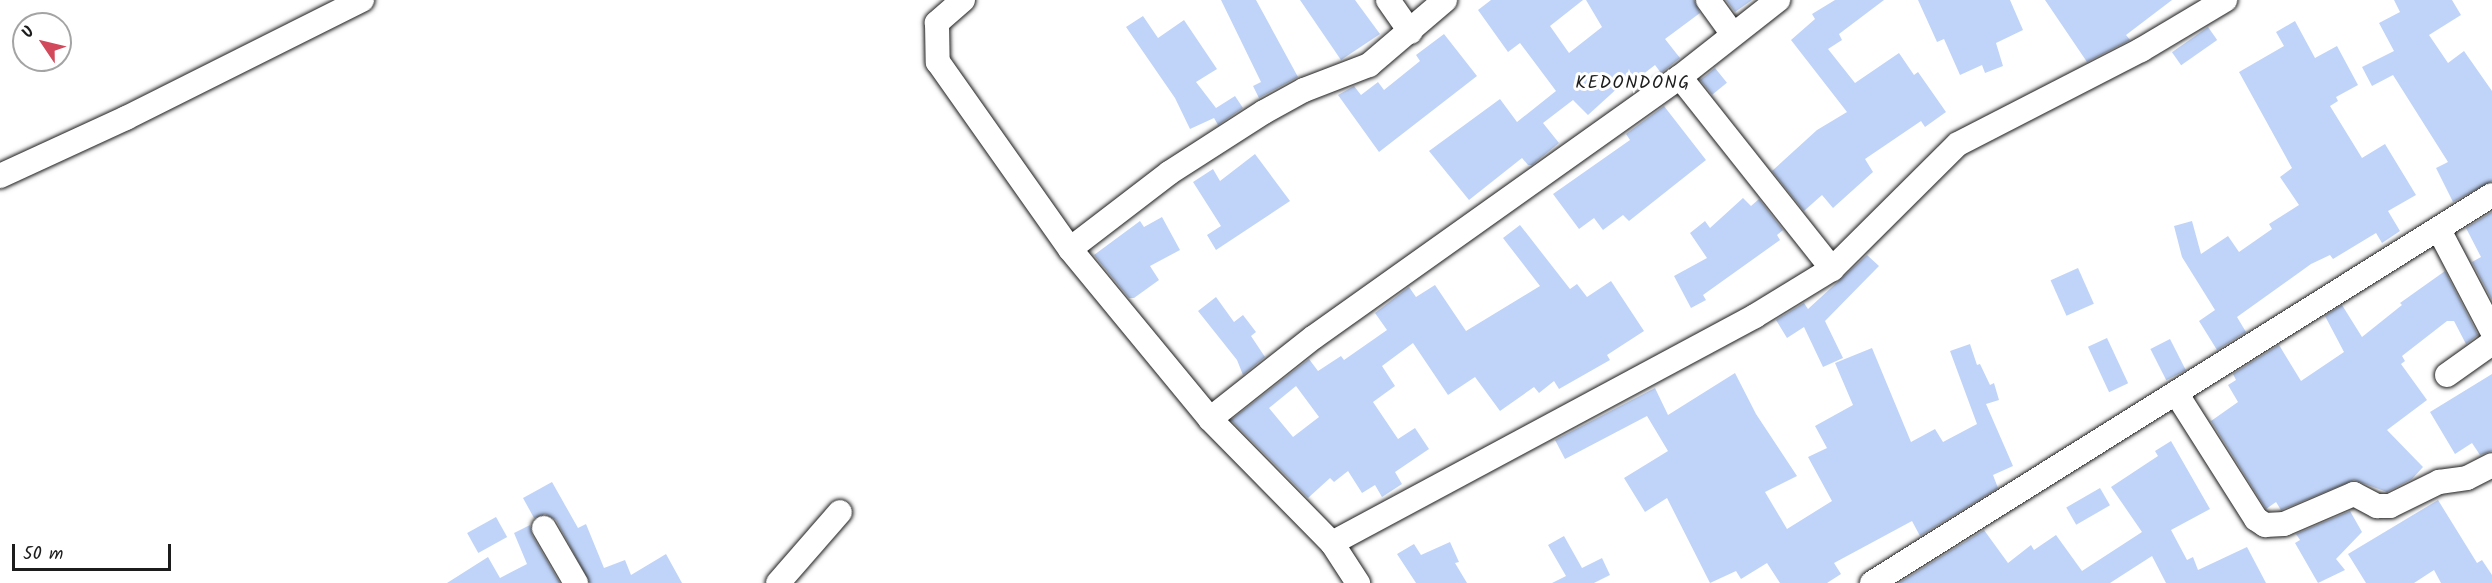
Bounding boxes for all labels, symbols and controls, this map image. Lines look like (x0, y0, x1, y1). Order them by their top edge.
north arrow (12, 12, 72, 72)
text: U (16, 21, 41, 44)
district label: KEDONDONG (1575, 73, 1691, 95)
scale bar (15, 532, 174, 570)
text: 50 m (23, 540, 63, 569)

